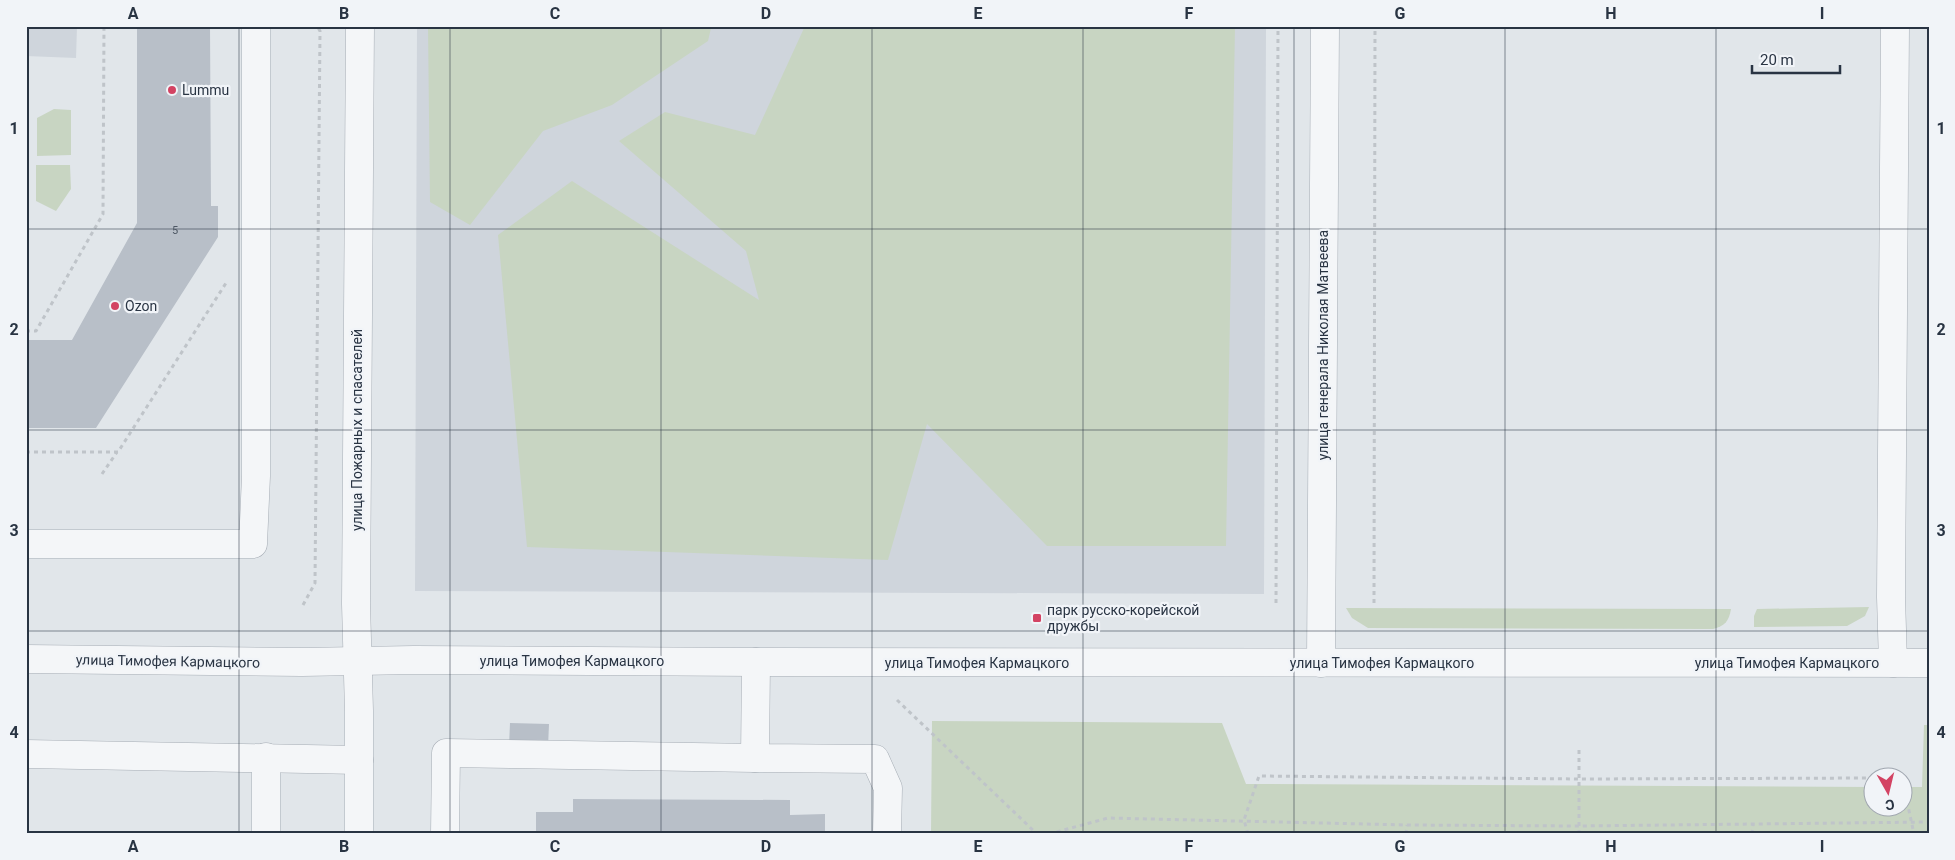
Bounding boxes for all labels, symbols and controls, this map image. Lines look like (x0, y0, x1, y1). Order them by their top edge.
text: A (128, 4, 139, 23)
text: B (339, 4, 349, 23)
text: C (550, 4, 560, 23)
text: D (761, 4, 771, 23)
text: E (974, 4, 983, 23)
text: F (1185, 4, 1194, 23)
text: G (1395, 4, 1406, 23)
text: H (1605, 4, 1617, 23)
text: I (1820, 4, 1824, 23)
scale bar (1752, 42, 1840, 74)
text: 20 m (1760, 51, 1794, 69)
place label: Lummu (182, 82, 229, 98)
marker: Lummu (166, 84, 178, 96)
text: 1 (9, 119, 19, 138)
text: 1 (1936, 119, 1946, 138)
house number: 5 (172, 224, 178, 237)
street label: улица генерала Николая Матвеева (1315, 230, 1331, 460)
place label: Ozon (125, 298, 157, 314)
marker: Ozon (109, 300, 121, 312)
text: 2 (9, 320, 19, 339)
text: 2 (1936, 320, 1946, 339)
street label: улица Пожарных и спасателей (349, 329, 365, 531)
text: 3 (9, 521, 19, 540)
text: 3 (1936, 521, 1946, 540)
place label: парк русско-корейской дружбы (1047, 602, 1199, 634)
marker: парк русско-корейской дружбы (1031, 612, 1043, 624)
street label: улица Тимофея Кармацкого (76, 651, 260, 671)
street label: улица Тимофея Кармацкого (480, 653, 664, 669)
street label: улица Тимофея Кармацкого (885, 655, 1069, 671)
street label: улица Тимофея Кармацкого (1290, 655, 1474, 671)
street label: улица Тимофея Кармацкого (1695, 655, 1879, 671)
text: 4 (9, 723, 19, 742)
text: 4 (1936, 723, 1946, 742)
north arrow (1862, 768, 1912, 818)
text: С (1884, 796, 1895, 813)
text: A (128, 837, 139, 856)
text: B (339, 837, 349, 856)
text: C (550, 837, 560, 856)
text: D (761, 837, 771, 856)
text: E (974, 837, 983, 856)
text: F (1185, 837, 1194, 856)
text: G (1395, 837, 1406, 856)
text: H (1605, 837, 1617, 856)
text: I (1820, 837, 1824, 856)

